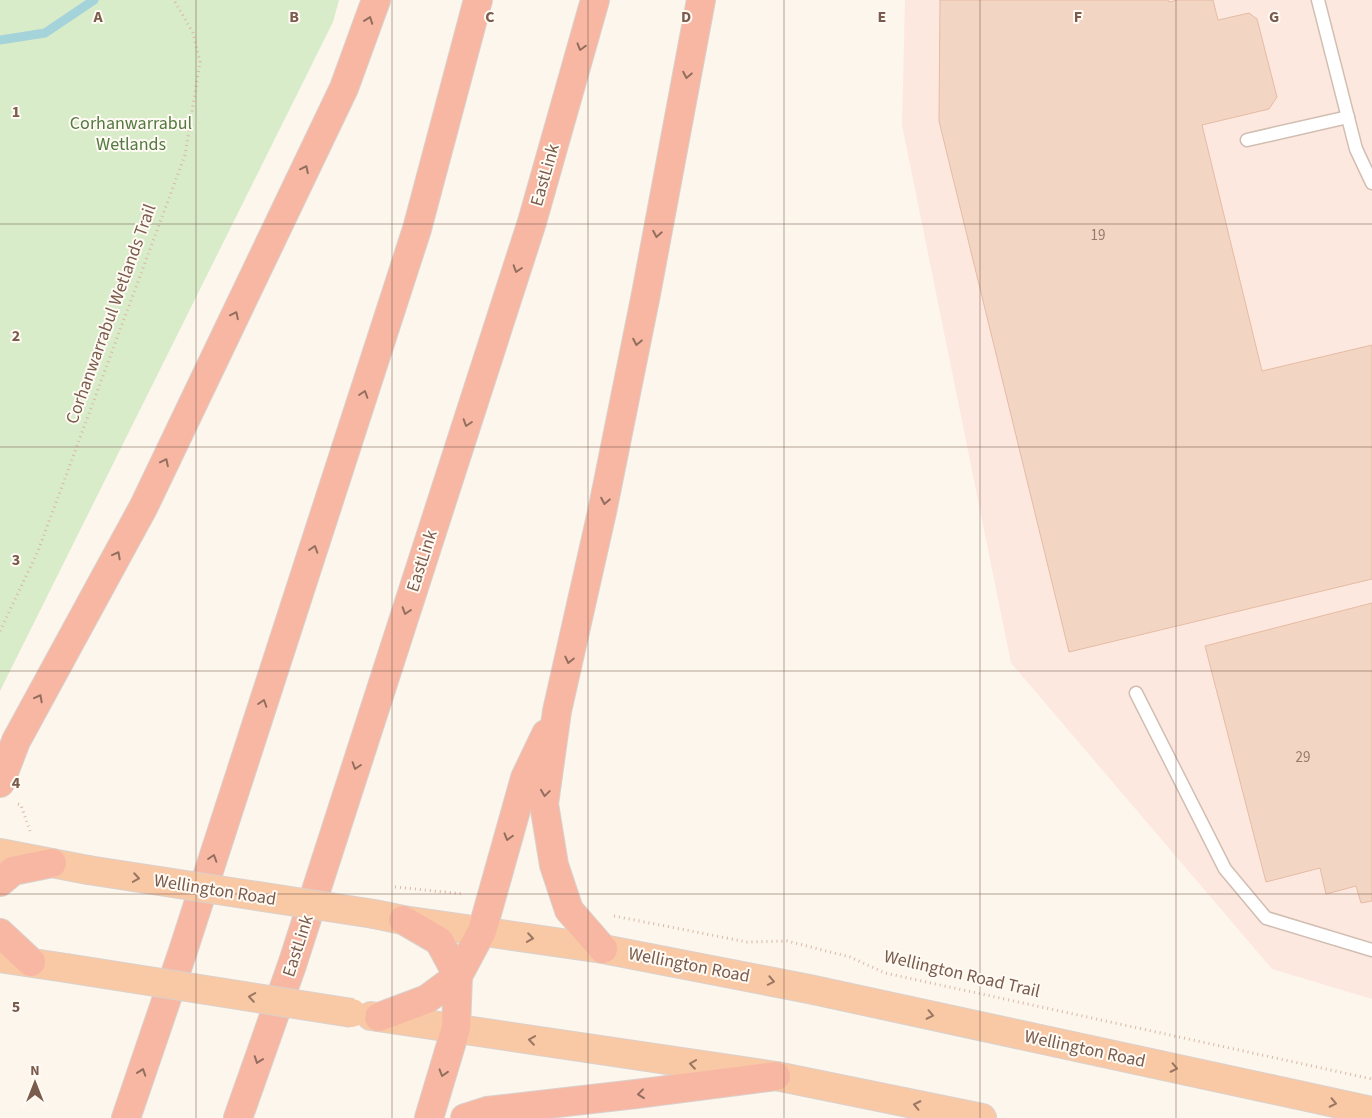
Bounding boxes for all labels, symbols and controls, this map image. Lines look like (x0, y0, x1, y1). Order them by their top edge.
text: A (92, 6, 103, 28)
text: B (289, 6, 299, 28)
text: C (485, 6, 495, 28)
text: D (681, 6, 691, 28)
text: E (878, 6, 886, 28)
text: F (1074, 6, 1082, 28)
text: G (1269, 6, 1279, 28)
one-way arrow (363, 16, 373, 25)
one-way arrow (577, 42, 587, 50)
one-way arrow (682, 70, 693, 79)
text: 1 (12, 101, 20, 123)
park label: Corhanwarrabul Wetlands (70, 111, 192, 157)
street label: EastLink (524, 141, 566, 209)
one-way arrow (299, 165, 309, 174)
street label: Corhanwarrabul Wetlands Trail (60, 201, 162, 427)
house number: 19 (1091, 225, 1105, 246)
one-way arrow (652, 230, 663, 239)
one-way arrow (512, 264, 522, 272)
one-way arrow (228, 312, 238, 321)
text: 2 (12, 325, 20, 347)
one-way arrow (632, 337, 642, 346)
one-way arrow (358, 391, 368, 399)
one-way arrow (463, 419, 473, 427)
one-way arrow (158, 458, 169, 467)
one-way arrow (600, 497, 610, 505)
street label: EastLink (400, 527, 444, 595)
one-way arrow (308, 545, 318, 553)
text: 3 (12, 549, 20, 571)
one-way arrow (111, 552, 121, 561)
one-way arrow (402, 607, 412, 615)
one-way arrow (564, 655, 575, 664)
one-way arrow (33, 695, 43, 704)
one-way arrow (258, 700, 268, 708)
house number: 29 (1296, 747, 1310, 768)
one-way arrow (352, 761, 362, 770)
text: 4 (12, 772, 21, 794)
one-way arrow (540, 790, 551, 798)
one-way arrow (503, 833, 514, 841)
one-way arrow (207, 854, 217, 863)
street label: Wellington Road (152, 868, 278, 912)
one-way arrow (132, 872, 140, 883)
street label: EastLink (276, 912, 320, 980)
one-way arrow (526, 932, 534, 943)
street label: Wellington Road (626, 941, 752, 989)
street label: Wellington Road Trail (881, 944, 1043, 1004)
one-way arrow (767, 975, 775, 986)
one-way arrow (247, 993, 256, 1003)
text: 5 (12, 996, 20, 1018)
one-way arrow (925, 1009, 934, 1020)
street label: Wellington Road (1022, 1024, 1148, 1074)
one-way arrow (528, 1036, 537, 1046)
one-way arrow (254, 1056, 264, 1064)
north arrow (10, 1058, 60, 1108)
one-way arrow (689, 1059, 697, 1070)
text: N (30, 1061, 40, 1081)
one-way arrow (1170, 1062, 1179, 1073)
one-way arrow (136, 1068, 146, 1077)
one-way arrow (438, 1068, 448, 1076)
one-way arrow (637, 1088, 645, 1099)
one-way arrow (1329, 1097, 1337, 1107)
one-way arrow (912, 1100, 921, 1110)

